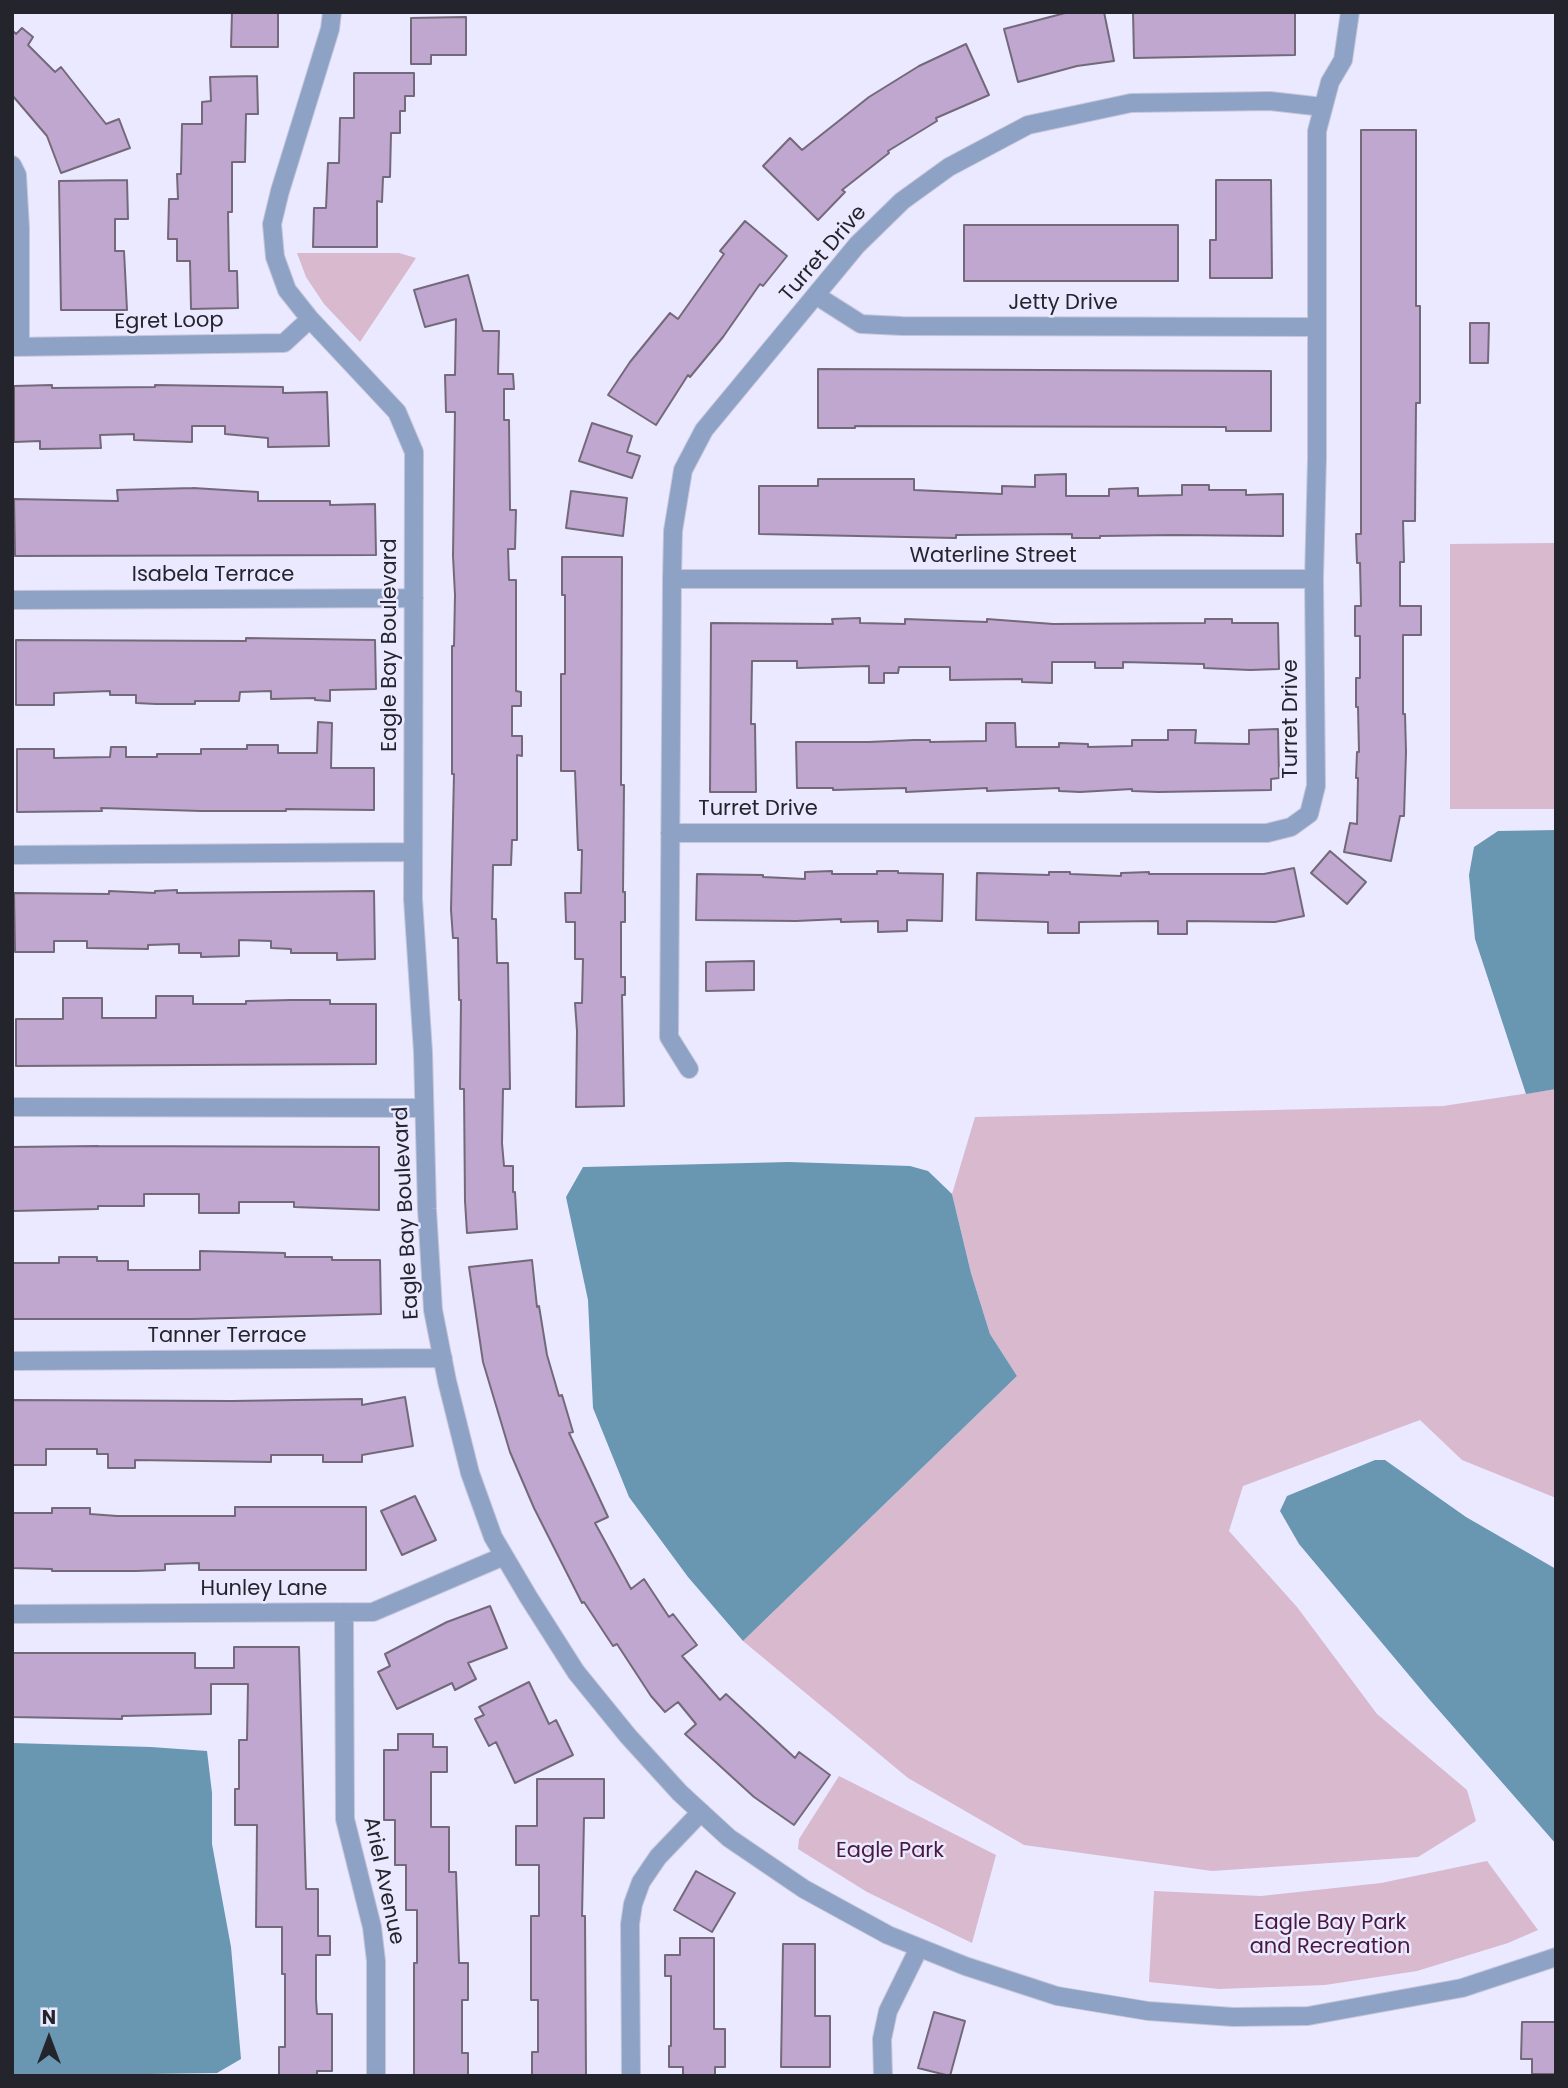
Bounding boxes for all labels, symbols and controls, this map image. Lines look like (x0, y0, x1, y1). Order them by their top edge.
street label: Turret Drive (775, 201, 873, 307)
street label: Jetty Drive (1008, 291, 1118, 317)
street label: Egret Loop (114, 308, 224, 336)
street label: Eagle Bay Boulevard (378, 538, 404, 752)
street label: Waterline Street (909, 544, 1077, 570)
street label: Isabela Terrace (132, 563, 294, 589)
street label: Turret Drive (1279, 659, 1305, 779)
street label: Turret Drive (698, 797, 818, 823)
street label: Eagle Bay Boulevard (389, 1106, 425, 1320)
street label: Tanner Terrace (148, 1324, 306, 1350)
street label: Hunley Lane (201, 1577, 327, 1603)
street label: Ariel Avenue (357, 1815, 409, 1947)
park label: Eagle Park (836, 1839, 944, 1865)
park label: Eagle Bay Park and Recreation (1250, 1911, 1410, 1961)
north arrow (14, 2004, 84, 2074)
text: N (42, 2004, 56, 2031)

